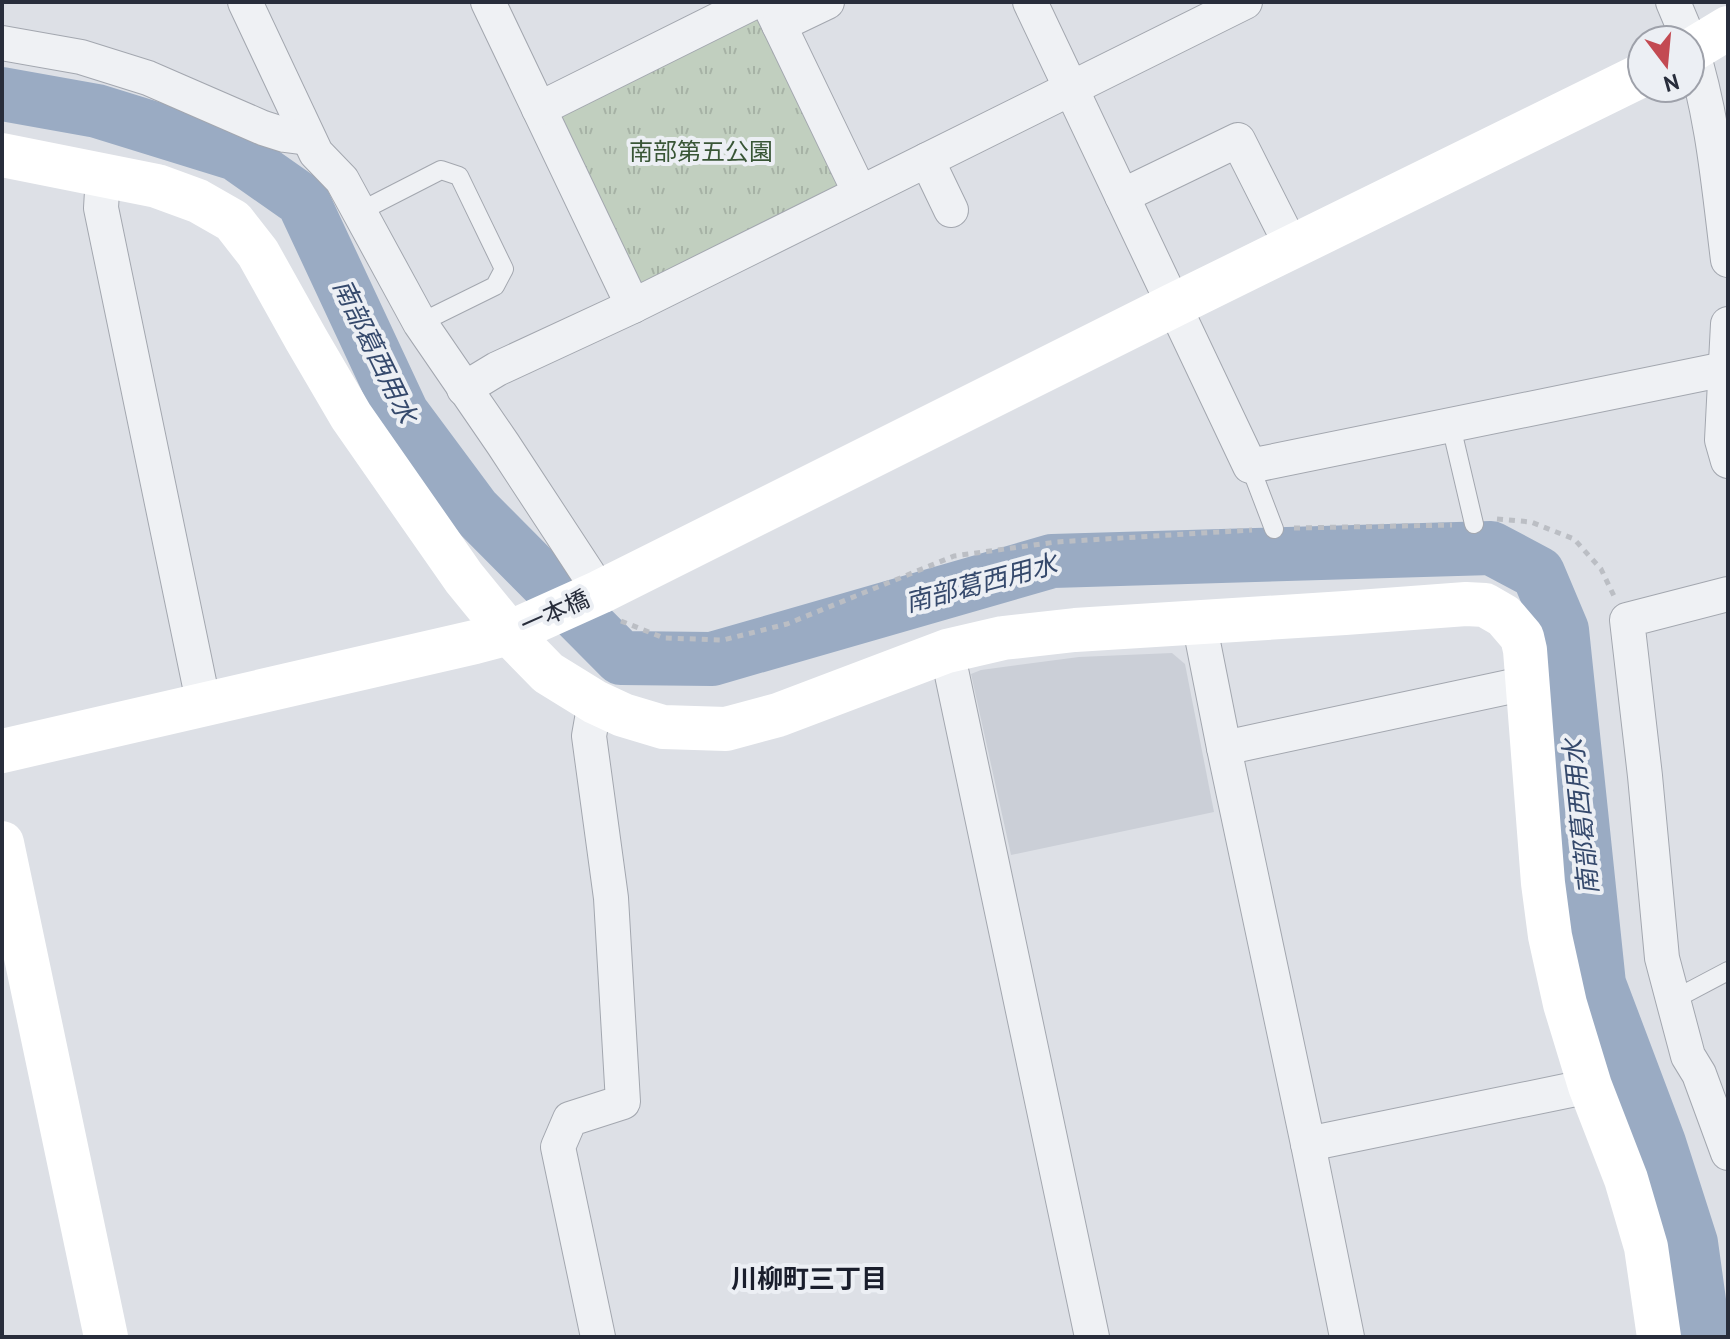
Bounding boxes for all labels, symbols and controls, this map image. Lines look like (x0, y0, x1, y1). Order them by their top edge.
north arrow (1626, 24, 1706, 104)
text: N (1661, 68, 1682, 99)
park label: 南部第五公園 (629, 136, 773, 167)
water label: 南部葛西用水 (326, 273, 426, 431)
water label: 南部葛西用水 (901, 546, 1063, 619)
street label: 一本橋 (516, 583, 594, 640)
water label: 南部葛西用水 (1556, 735, 1605, 896)
district label: 川柳町三丁目 (731, 1262, 887, 1295)

